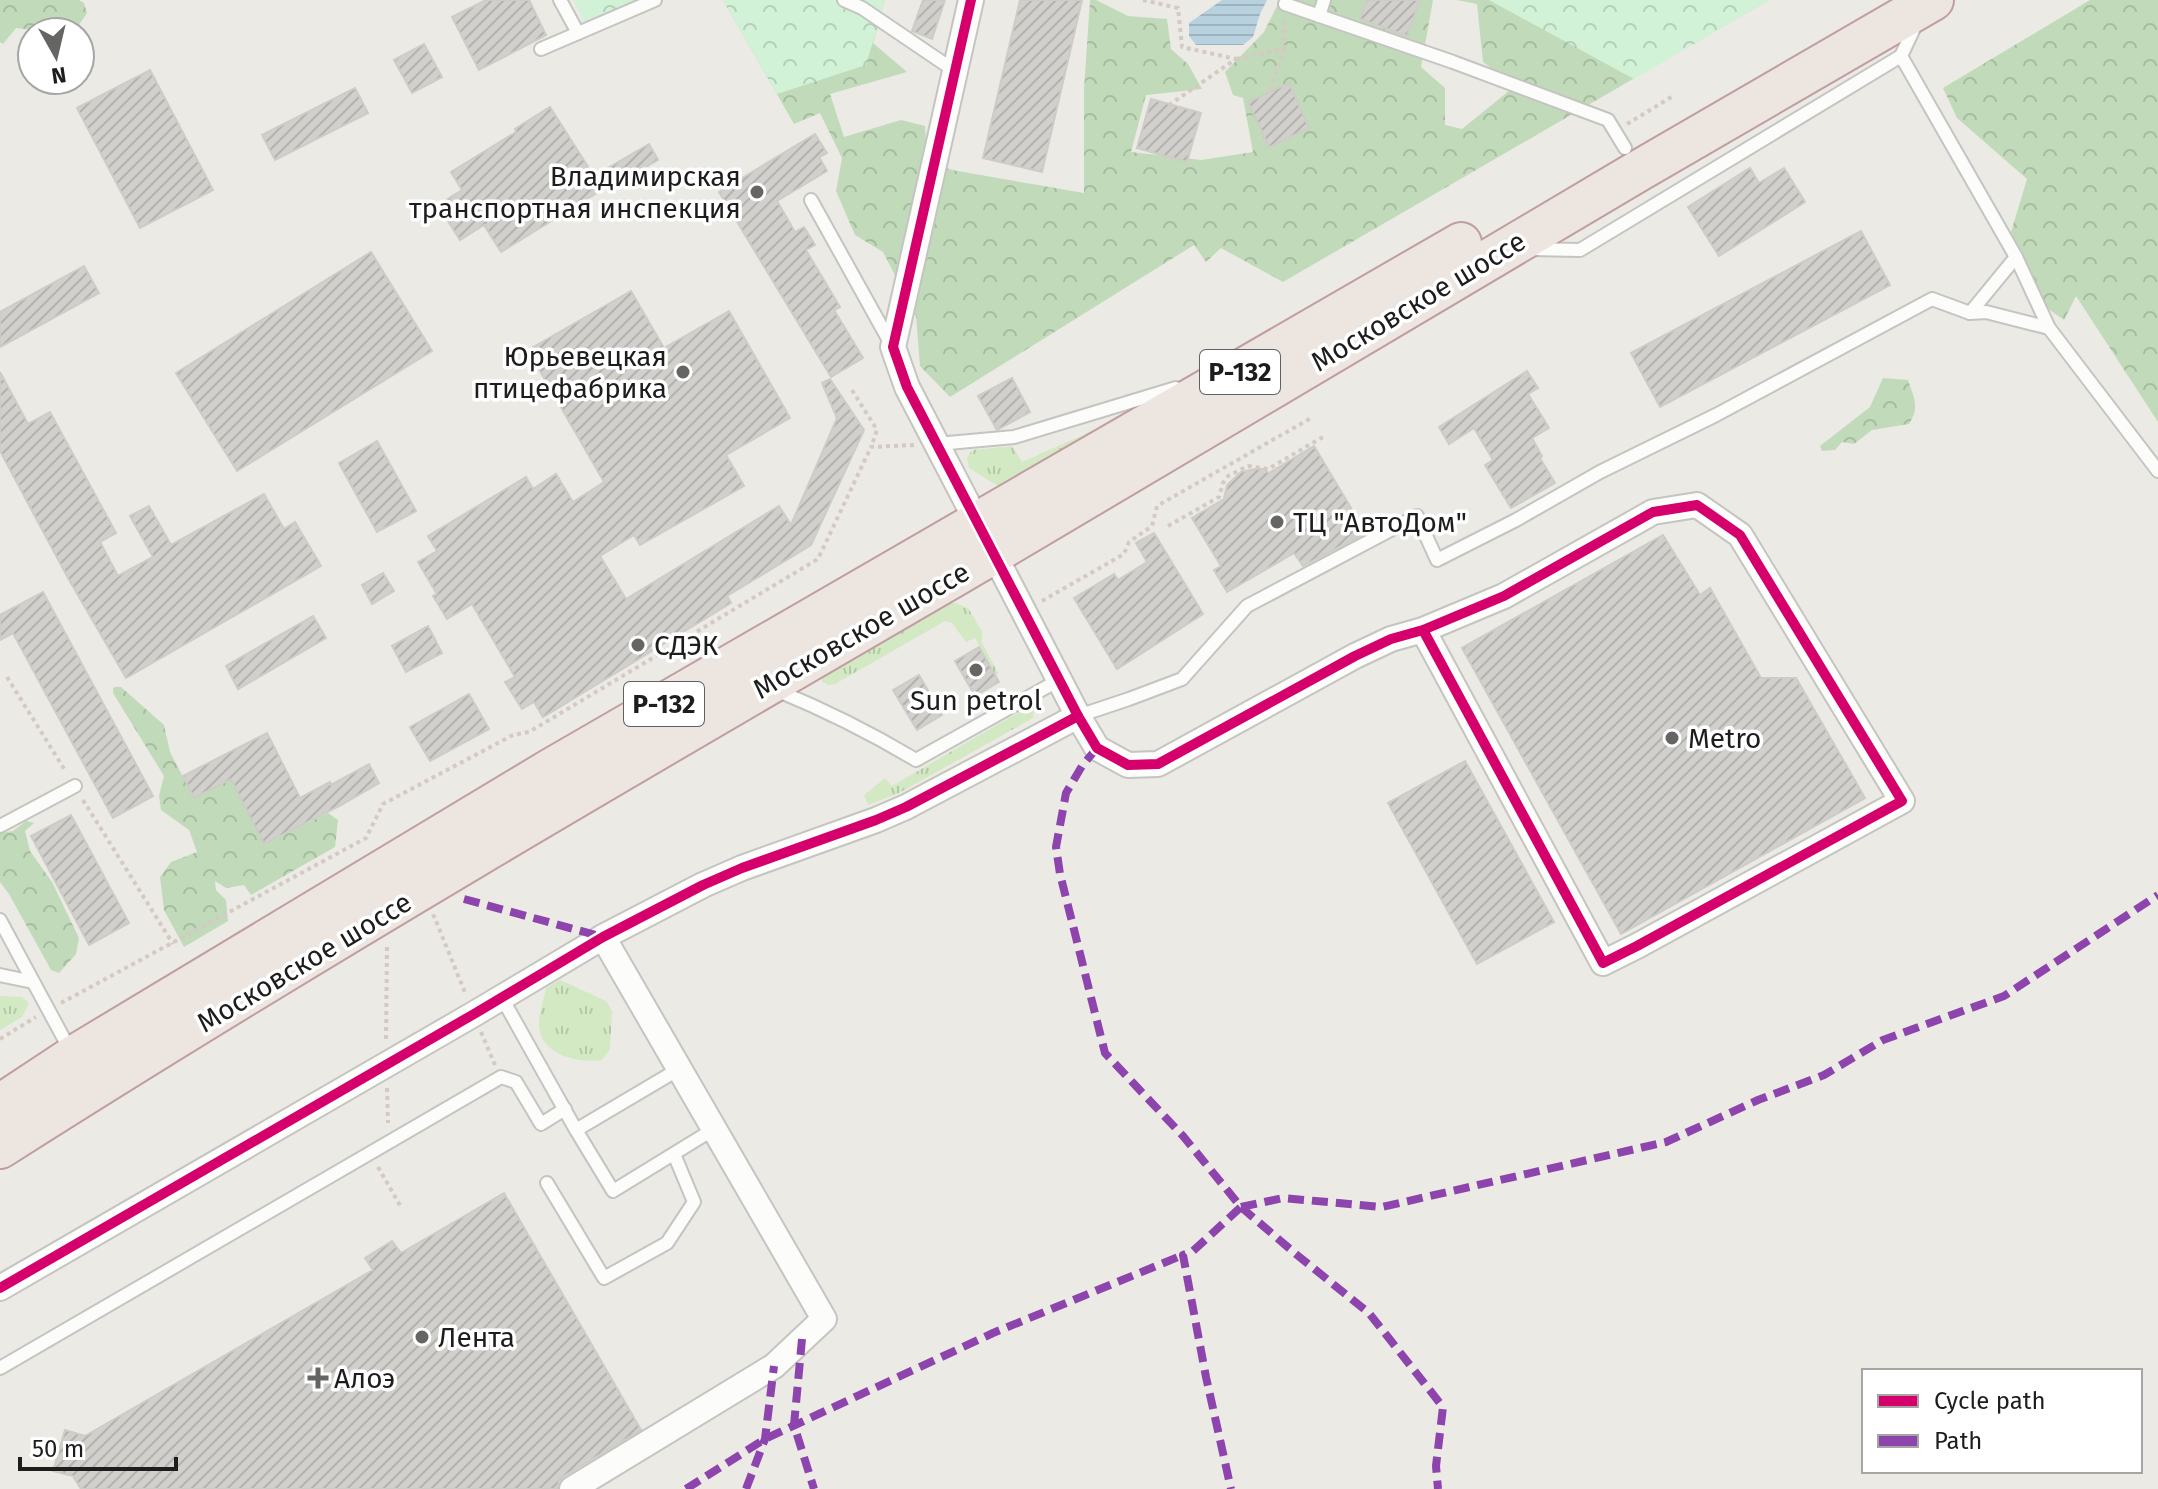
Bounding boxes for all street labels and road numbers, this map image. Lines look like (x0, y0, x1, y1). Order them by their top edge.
street label: Московское шоссе (1305, 224, 1531, 378)
road number: Р-132 (1200, 350, 1280, 394)
street label: Московское шоссе (747, 555, 975, 706)
road number: Р-132 (624, 682, 704, 726)
street label: Московское шоссе (191, 885, 417, 1039)

